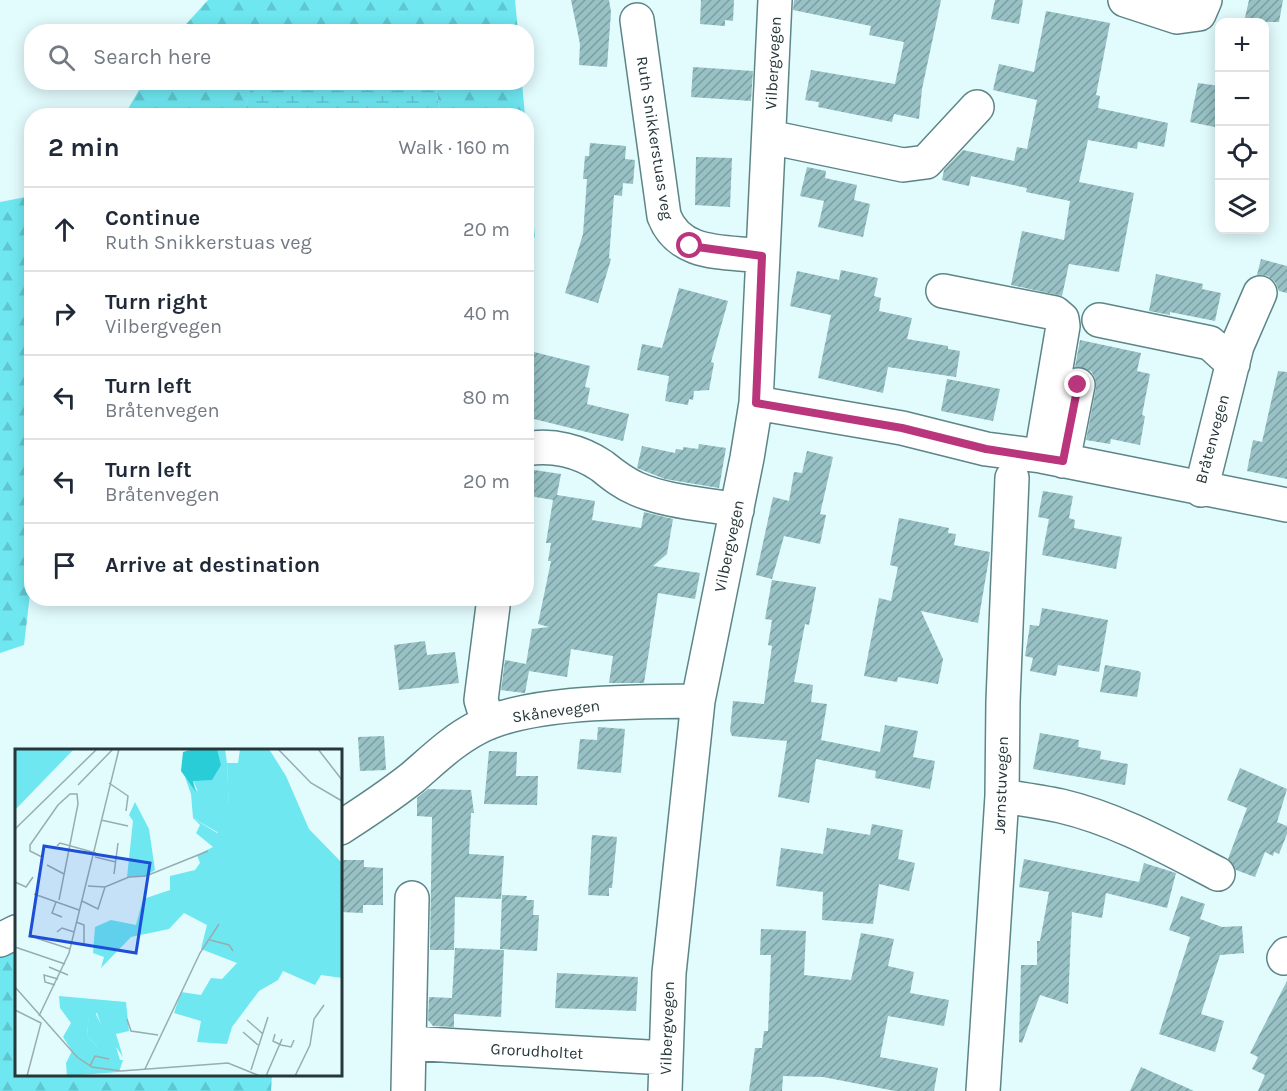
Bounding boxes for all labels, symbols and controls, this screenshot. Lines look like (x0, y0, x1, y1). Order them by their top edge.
street label: Vilbergvegen (761, 16, 785, 110)
map controls (1215, 18, 1269, 234)
button: + (1215, 18, 1269, 72)
search box (24, 24, 534, 90)
icon: search (45, 41, 78, 74)
text: Search here (93, 44, 211, 70)
street label: Ruth Snikkerstuas veg (633, 55, 677, 221)
button: − (1215, 72, 1269, 126)
button: locate (1215, 126, 1269, 180)
text: 2 min (48, 132, 120, 163)
text: Walk · 160 m (398, 136, 510, 159)
button: layers (1215, 180, 1269, 234)
text: Continue (105, 205, 200, 231)
icon: ahead (48, 213, 81, 246)
text: 20 m (463, 218, 510, 241)
text: Ruth Snikkerstuas veg (105, 231, 312, 254)
route start (676, 232, 702, 258)
text: Turn right (105, 289, 208, 315)
icon: right (48, 297, 81, 330)
text: 40 m (464, 302, 510, 325)
text: Vilbergvegen (105, 315, 222, 338)
route end (1064, 371, 1090, 397)
text: Turn left (105, 373, 192, 399)
icon: left (48, 381, 81, 414)
text: 80 m (462, 386, 510, 409)
street label: Bråtenvegen (1191, 392, 1233, 486)
text: Bråtenvegen (105, 399, 219, 422)
text: Turn left (105, 457, 192, 483)
icon: left (48, 465, 81, 498)
text: 20 m (463, 470, 510, 493)
text: Bråtenvegen (105, 483, 219, 506)
street label: Vilbergvegen (710, 498, 748, 594)
icon: arrive (48, 549, 81, 582)
text: Arrive at destination (105, 552, 320, 578)
street label: Skånevegen (511, 695, 601, 727)
street label: Jørnstuvegen (990, 736, 1012, 834)
inset map (15, 749, 342, 1076)
street label: Vilbergvegen (656, 981, 678, 1075)
street label: Grorudholtet (490, 1039, 584, 1063)

